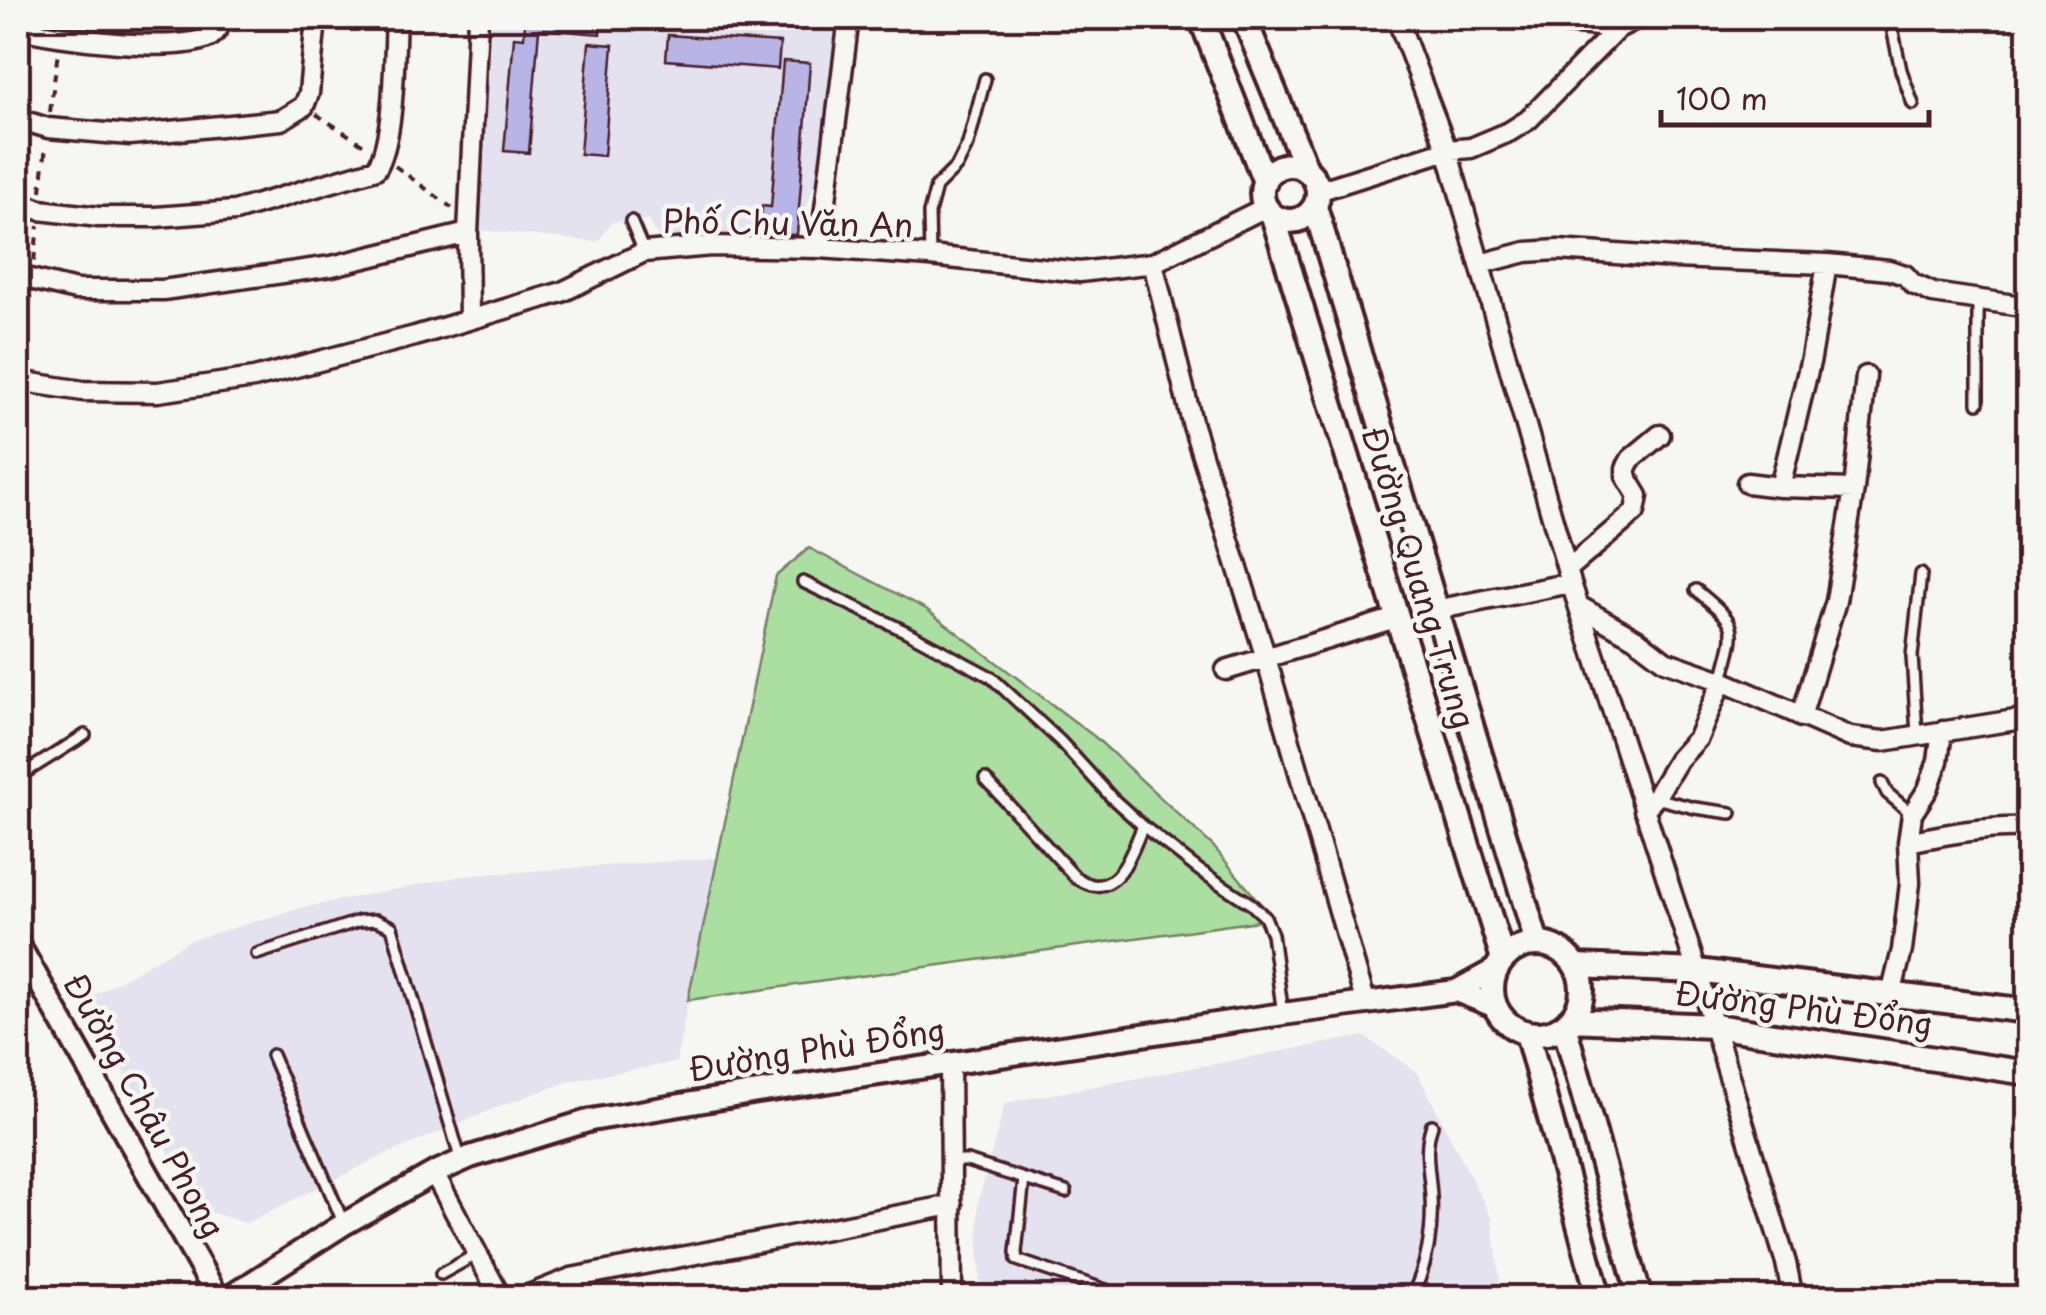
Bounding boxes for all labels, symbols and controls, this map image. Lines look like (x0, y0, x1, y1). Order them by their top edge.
scale bar (1661, 65, 1928, 127)
text: 100 m (1676, 75, 1768, 120)
street label: Phố Chu Văn An (662, 196, 914, 248)
street label: Đường Quang Trung (1351, 420, 1489, 734)
street label: Đường Châu Phong (53, 964, 239, 1246)
street label: Đường Phù Đổng (1673, 967, 1936, 1047)
street label: Đường Phù Đổng (685, 1004, 949, 1092)

